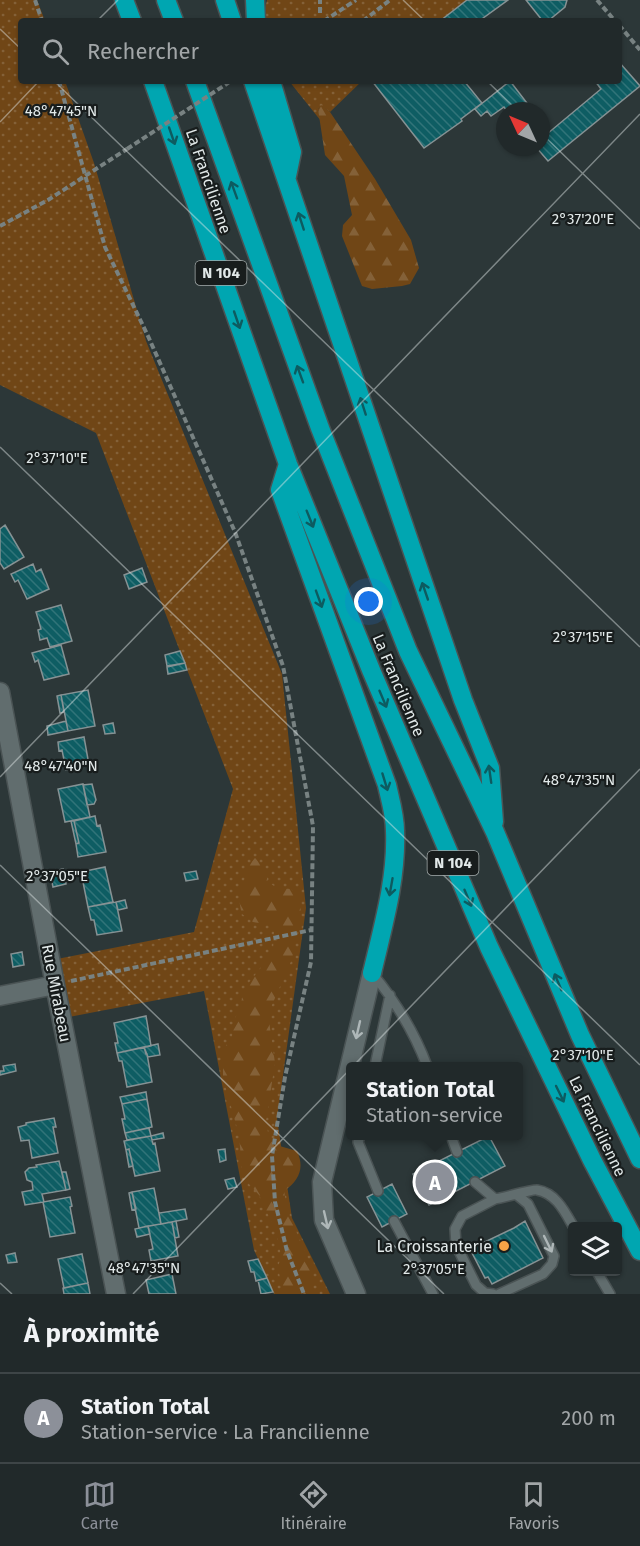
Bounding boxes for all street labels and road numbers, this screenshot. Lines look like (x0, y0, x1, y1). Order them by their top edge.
street label: La Francilienne (182, 126, 235, 236)
road number: N 104 (196, 261, 246, 285)
street label: La Francilienne (368, 631, 429, 739)
road number: N 104 (428, 851, 478, 875)
street label: Rue Mirabeau (38, 943, 75, 1044)
street label: La Francilienne (565, 1073, 630, 1180)

